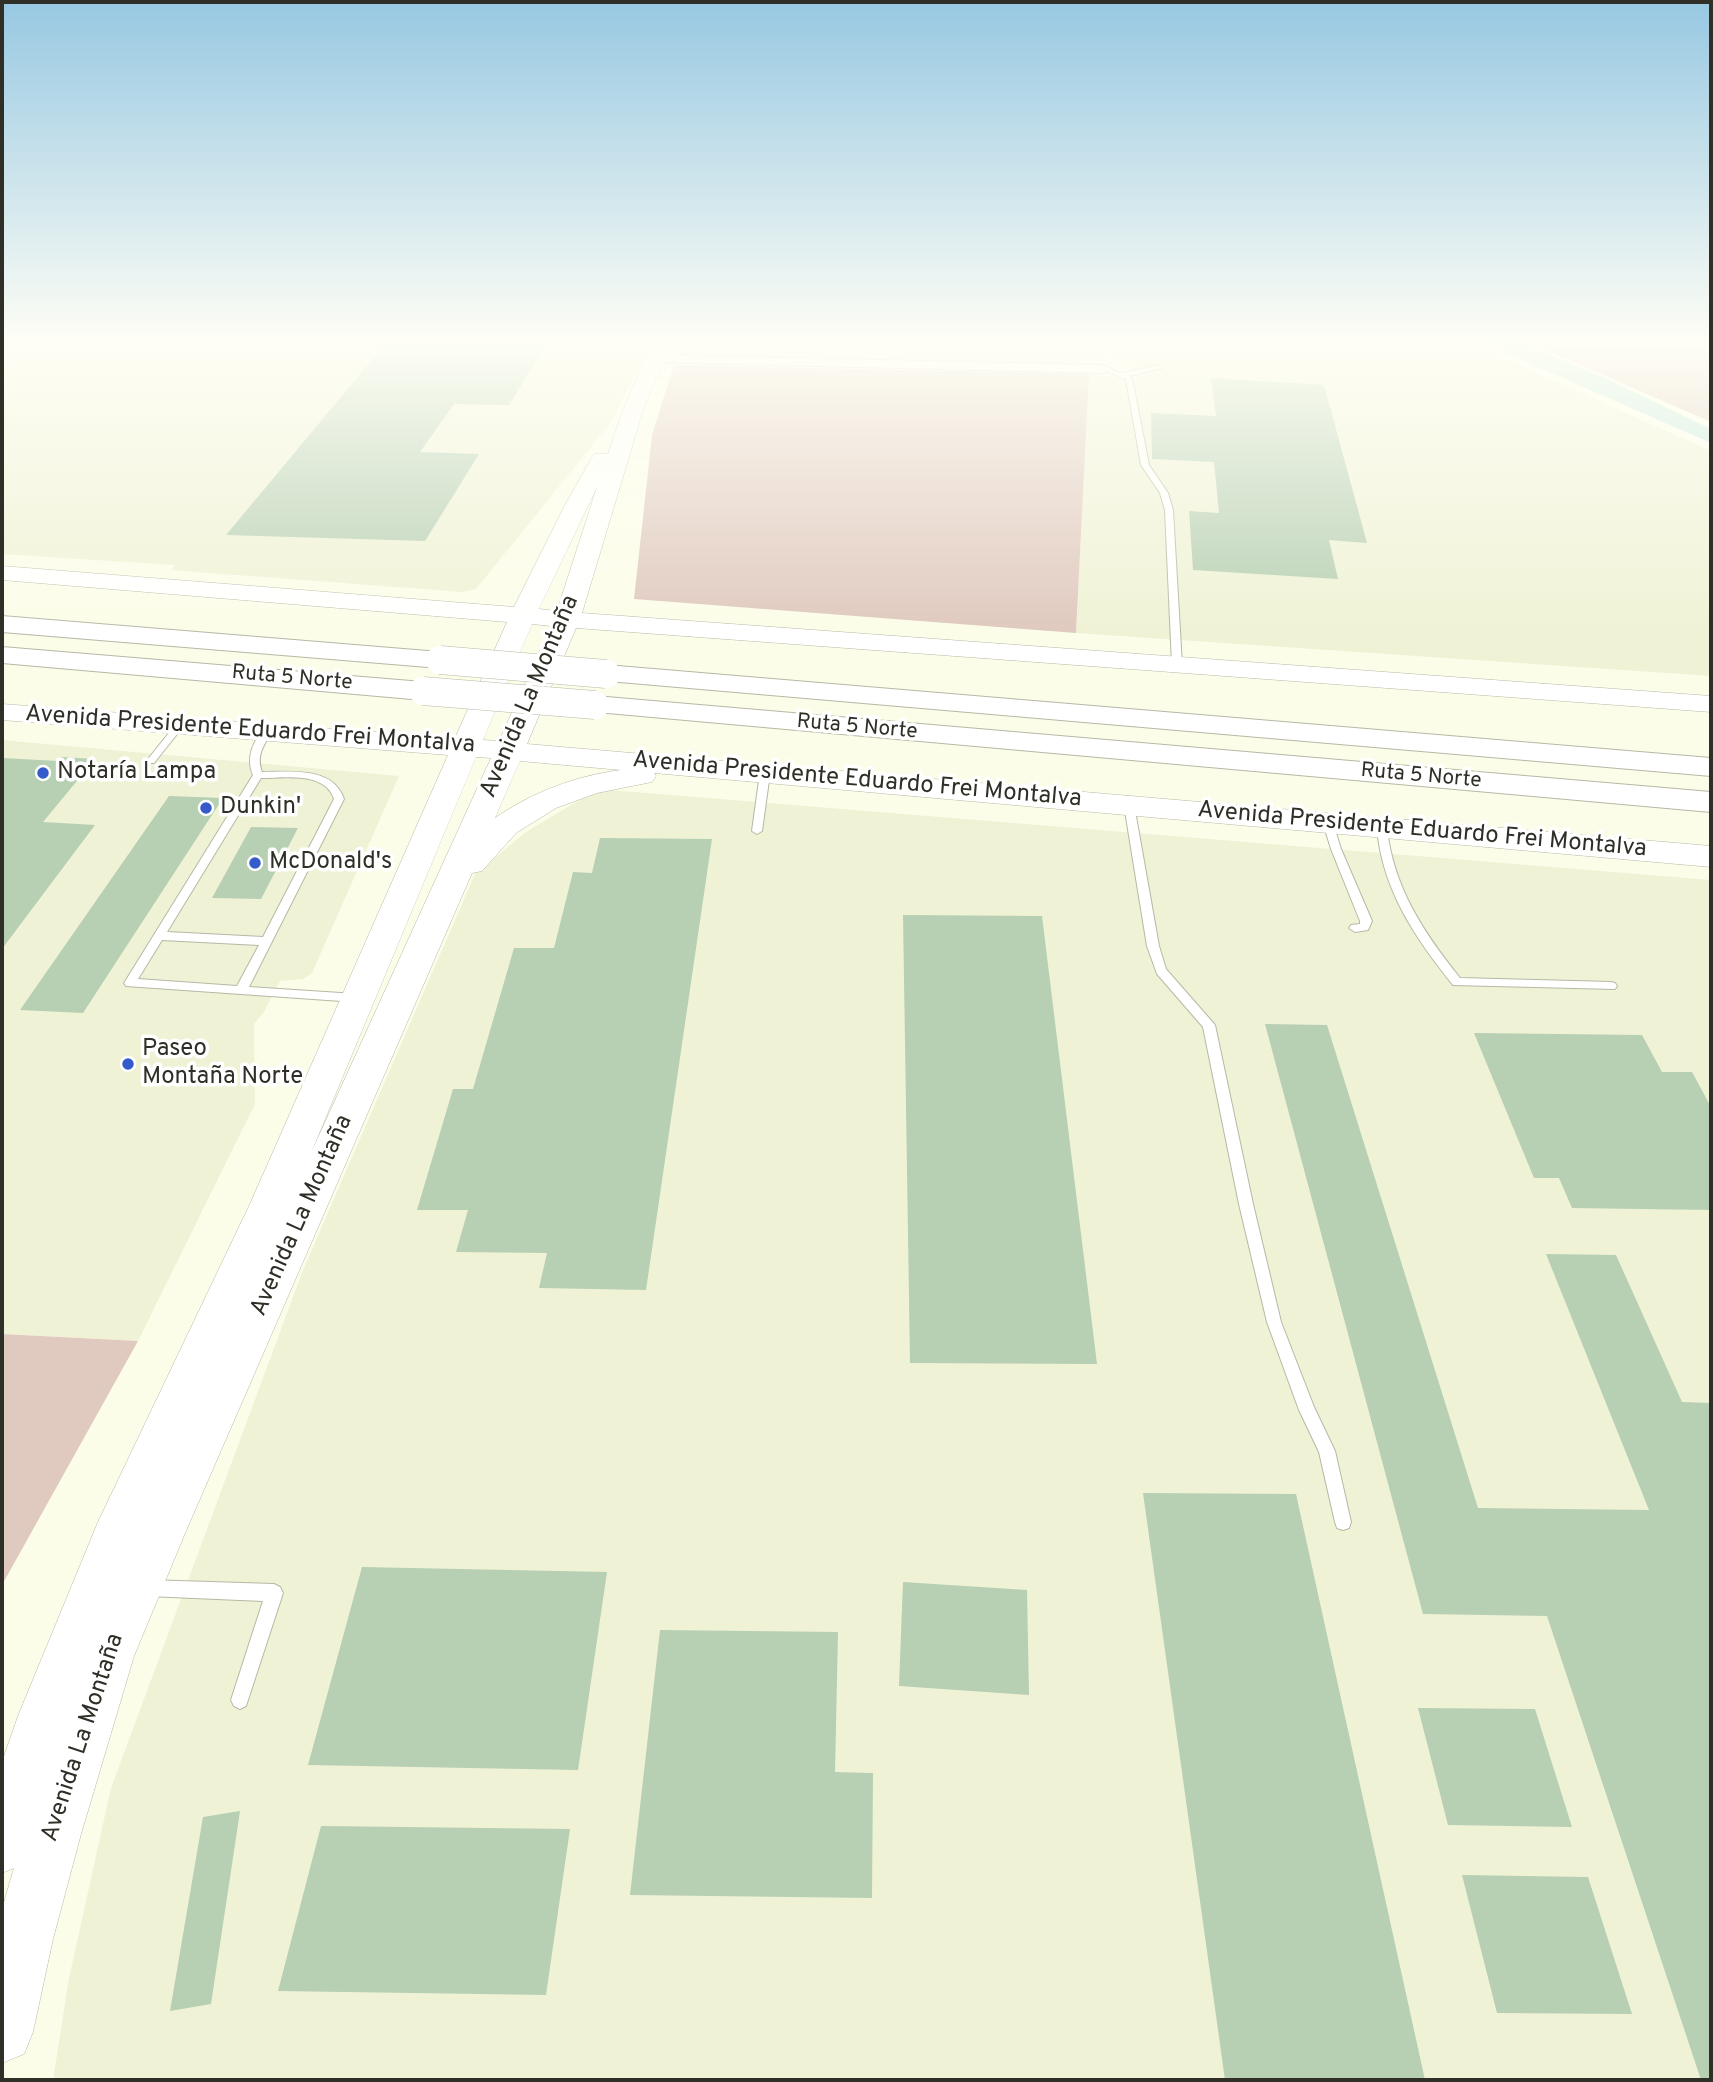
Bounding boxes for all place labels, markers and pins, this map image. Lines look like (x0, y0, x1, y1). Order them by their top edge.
place label: Notaría Lampa (57, 759, 216, 787)
marker: Notaría Lampa (35, 765, 51, 781)
place label: Dunkin' (220, 794, 301, 822)
marker: Dunkin' (198, 800, 214, 816)
place label: McDonald's (269, 849, 392, 877)
marker: McDonald's (247, 855, 263, 871)
place label: Paseo Montaña Norte (142, 1036, 303, 1092)
marker: Paseo Montaña Norte (120, 1056, 136, 1072)

